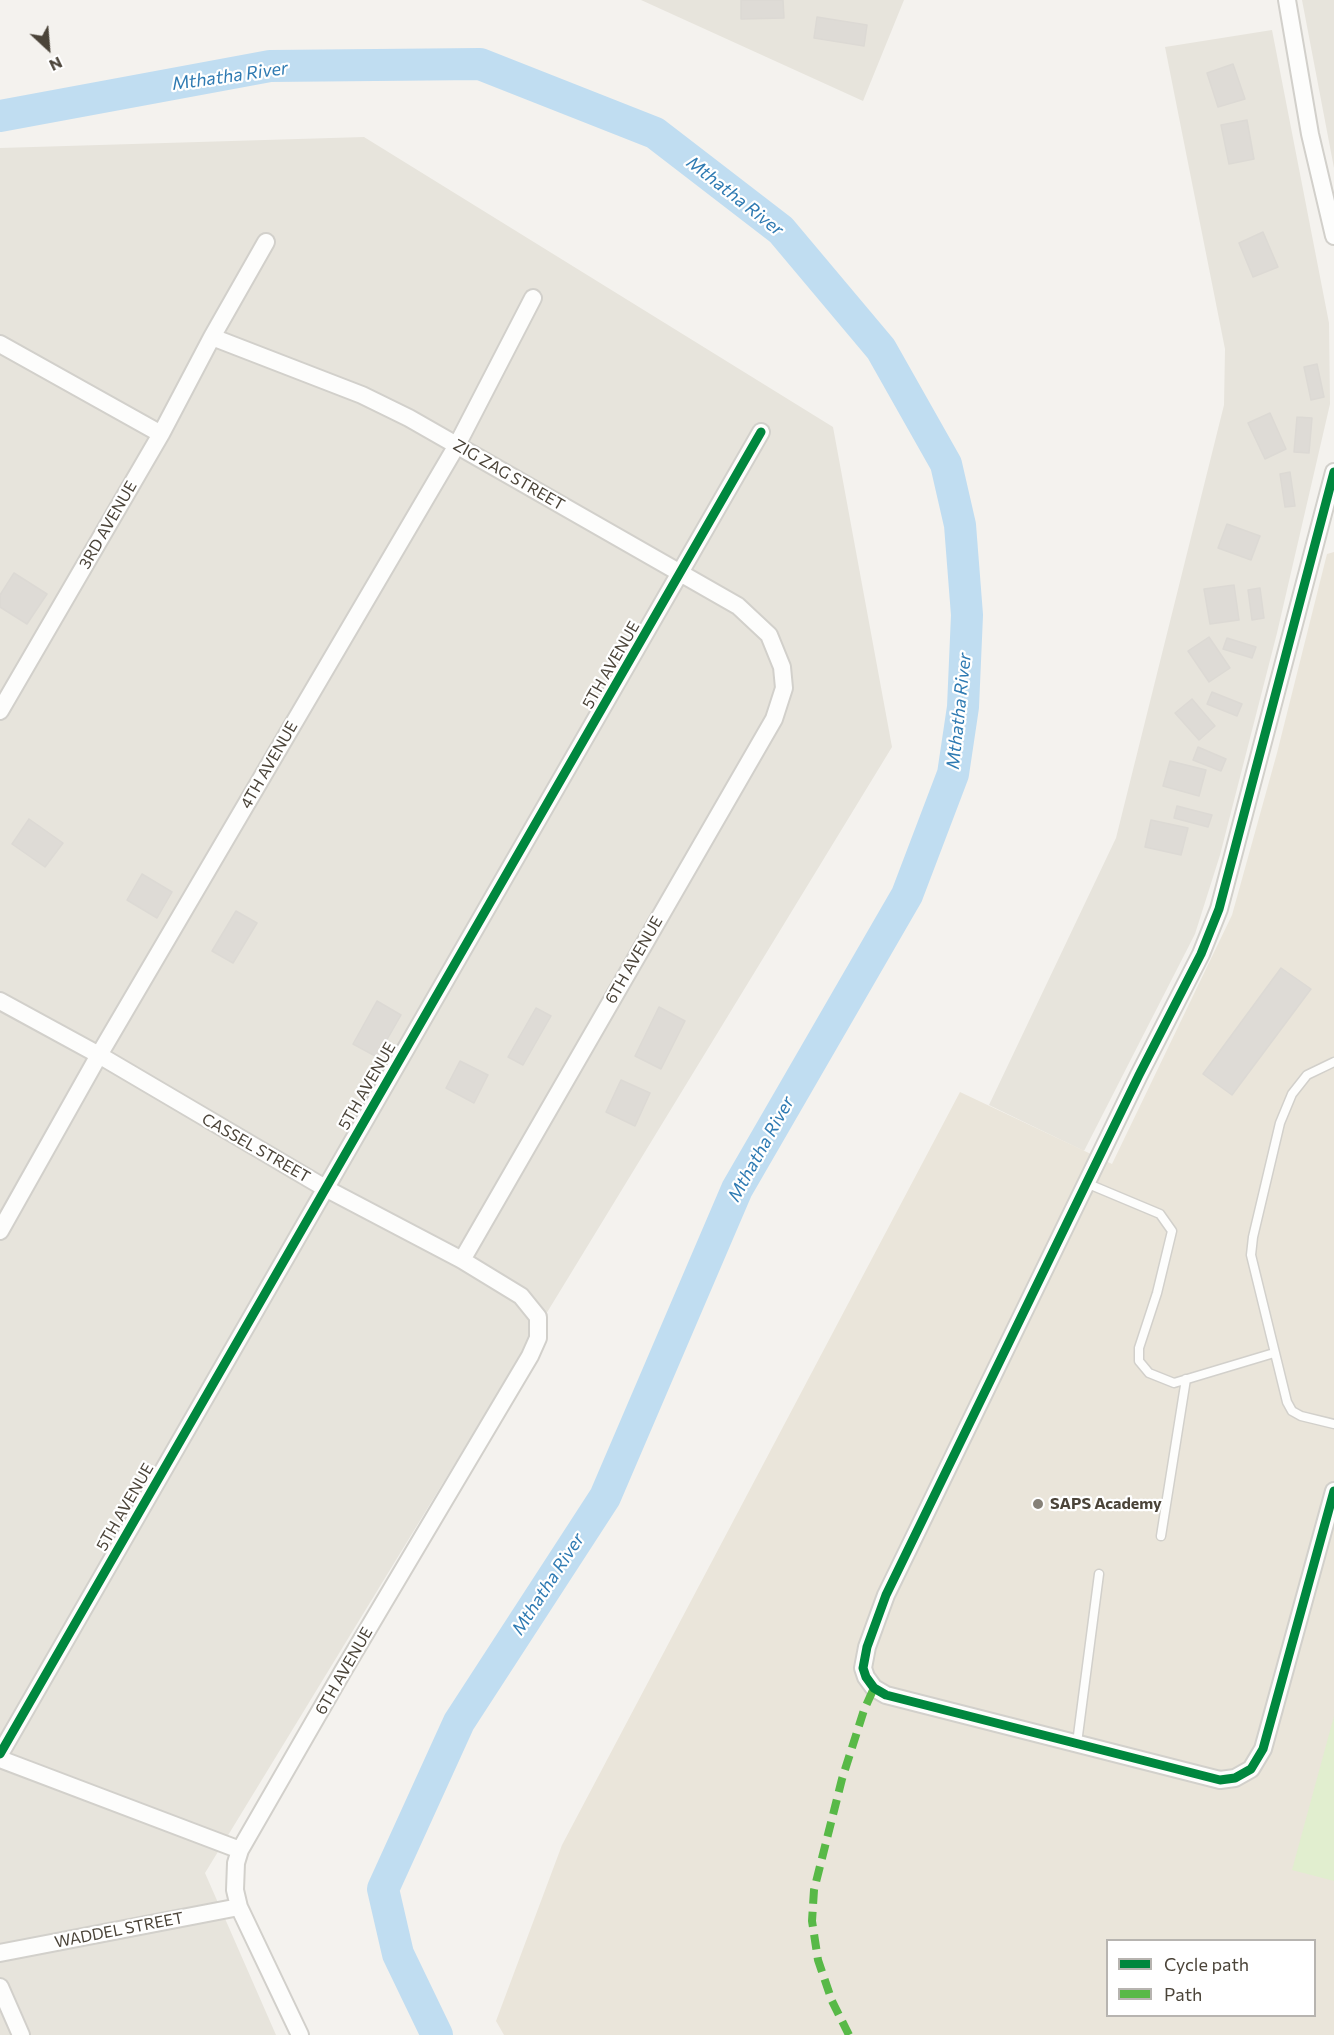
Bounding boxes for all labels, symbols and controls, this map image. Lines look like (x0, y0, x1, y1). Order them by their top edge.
north arrow (18, 18, 78, 78)
text: N (47, 53, 66, 76)
water label: Mthatha River (171, 57, 289, 95)
water label: Mthatha River (682, 152, 788, 240)
street label: ZIG ZAG STREET (450, 435, 568, 515)
street label: 3RD AVENUE (75, 478, 141, 572)
street label: 5TH AVENUE (578, 618, 644, 712)
water label: Mthatha River (942, 652, 976, 770)
street label: 4TH AVENUE (236, 718, 302, 812)
street label: 6TH AVENUE (601, 913, 667, 1007)
street label: 5TH AVENUE (334, 1039, 400, 1133)
water label: Mthatha River (723, 1093, 799, 1205)
street label: CASSEL STREET (198, 1109, 314, 1187)
street label: 5TH AVENUE (92, 1460, 158, 1554)
place label: SAPS Academy (1050, 1494, 1162, 1514)
marker: SAPS Academy (1031, 1497, 1045, 1511)
water label: Mthatha River (507, 1529, 589, 1639)
street label: 6TH AVENUE (311, 1624, 377, 1718)
street label: WADDEL STREET (53, 1908, 185, 1952)
legend (1106, 1939, 1316, 2017)
text: Cycle path (1164, 1953, 1249, 1975)
text: Path (1164, 1983, 1202, 2005)

